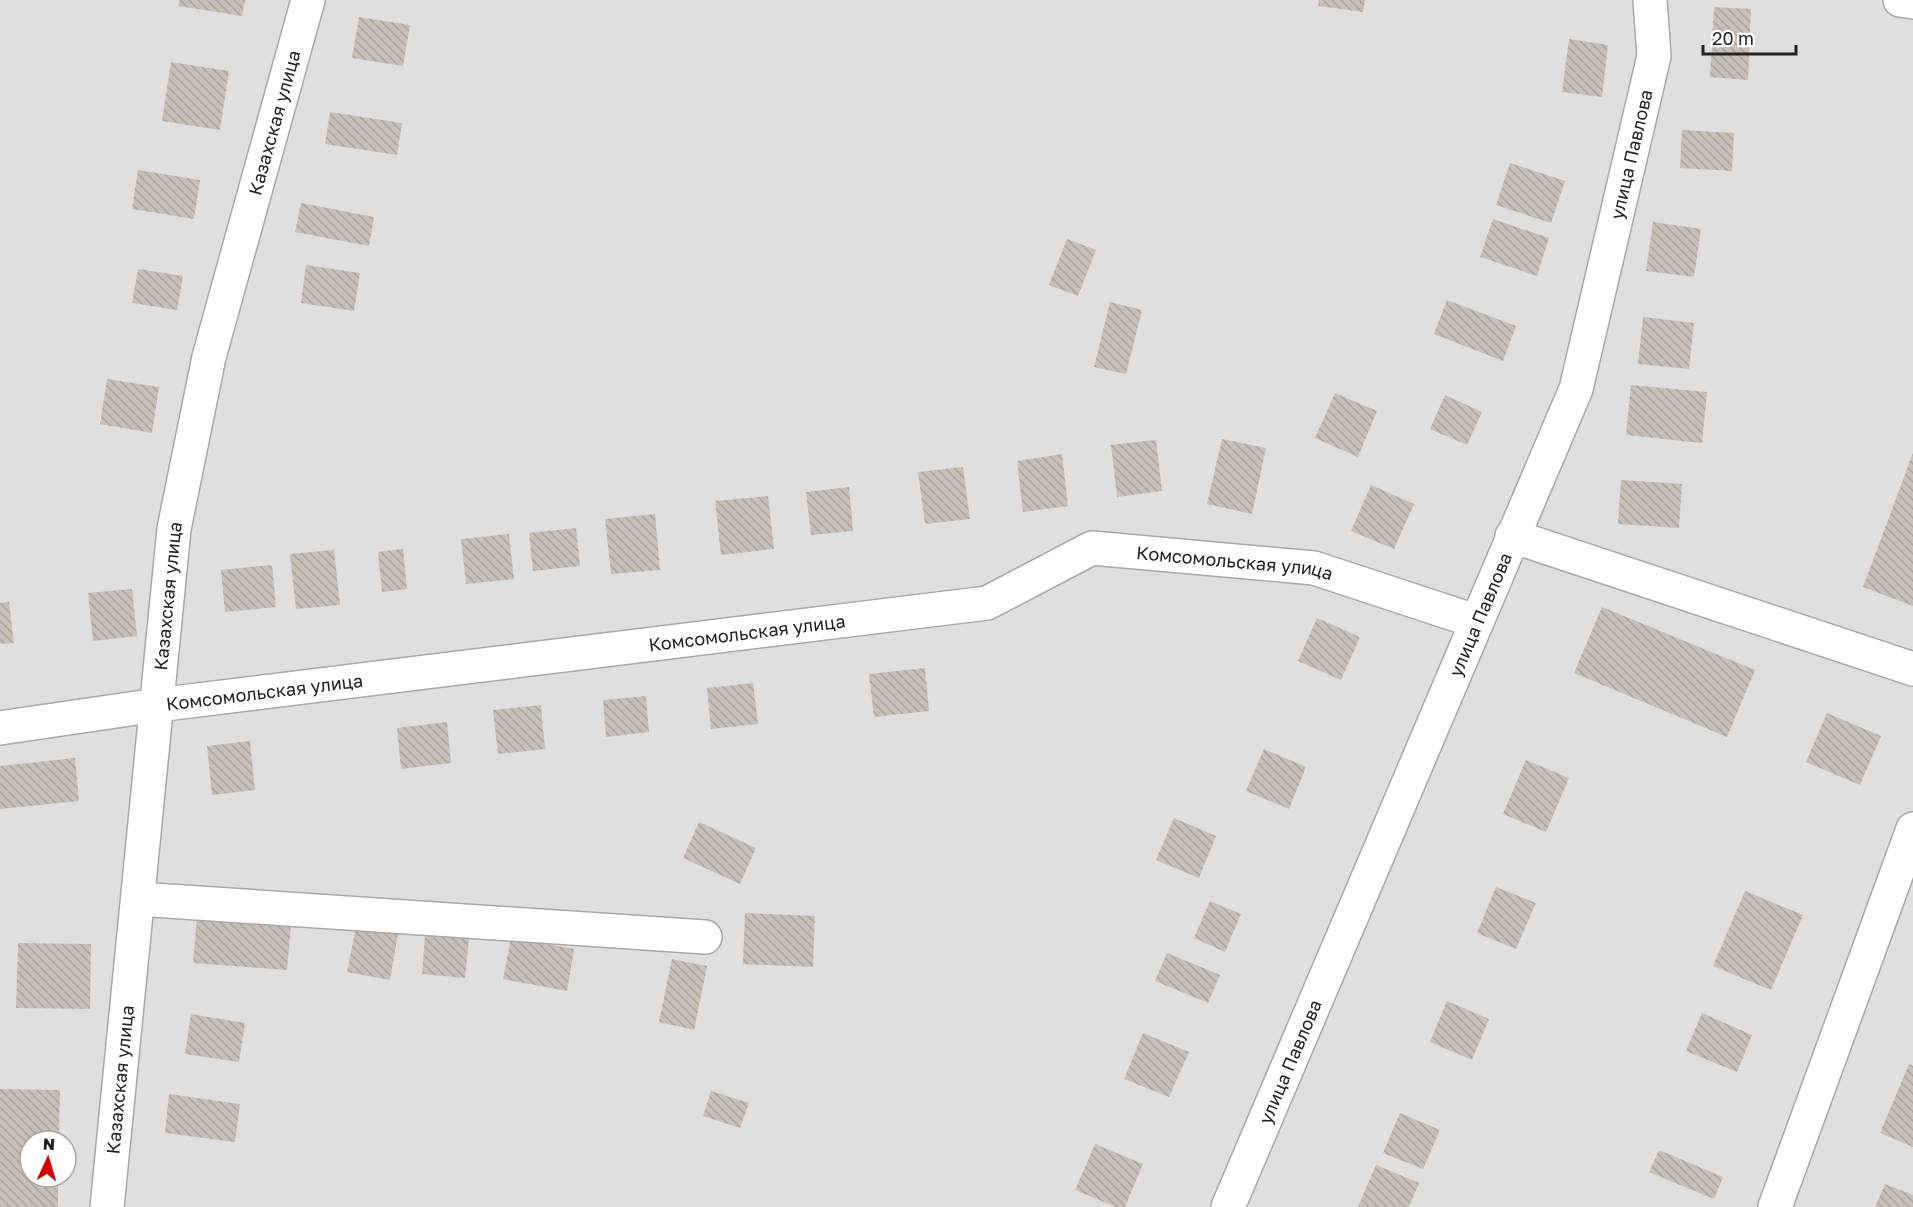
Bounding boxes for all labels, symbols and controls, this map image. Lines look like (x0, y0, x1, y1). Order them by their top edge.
scale bar (1703, 18, 1796, 56)
text: 20 m (1712, 27, 1754, 49)
street label: Казахская улица (243, 48, 305, 198)
street label: улица Павлова (1605, 87, 1657, 221)
street label: Казахская улица (149, 520, 186, 671)
street label: Комсомольская улица (1135, 541, 1336, 585)
street label: улица Павлова (1444, 549, 1516, 680)
street label: Комсомольская улица (647, 610, 847, 656)
street label: Комсомольская улица (165, 669, 364, 715)
street label: улица Павлова (1254, 996, 1326, 1127)
street label: Казахская улица (101, 1004, 138, 1155)
north arrow (18, 1129, 78, 1189)
text: N (42, 1134, 56, 1154)

